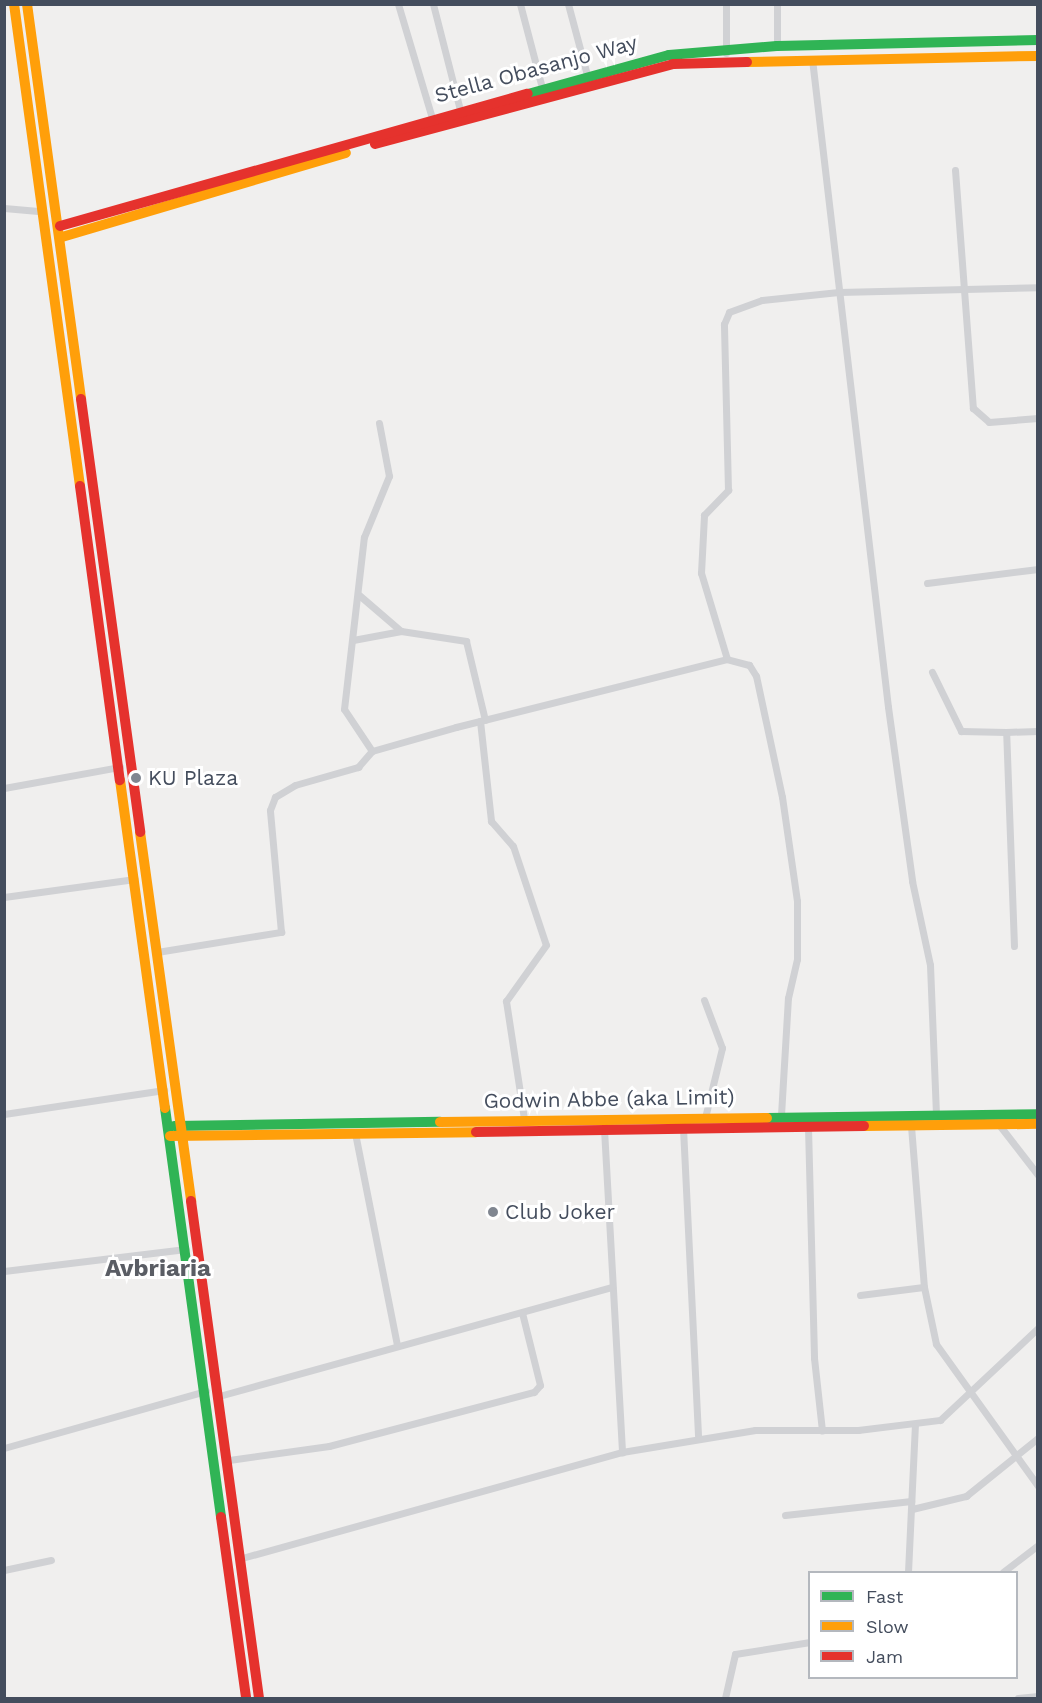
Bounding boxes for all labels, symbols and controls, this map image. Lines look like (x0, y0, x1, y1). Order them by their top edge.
street label: Stella Obasanjo Way (431, 30, 641, 108)
place label: KU Plaza (148, 765, 238, 791)
marker: KU Plaza (129, 771, 143, 785)
street label: Godwin Abbe (aka Limit) (483, 1084, 735, 1114)
place label: Club Joker (505, 1199, 616, 1225)
marker: Club Joker (486, 1205, 500, 1219)
district label: Avbriaria (105, 1255, 211, 1283)
legend (808, 1571, 1018, 1679)
text: Fast (866, 1586, 903, 1607)
text: Slow (866, 1616, 909, 1637)
text: Jam (866, 1646, 903, 1667)

